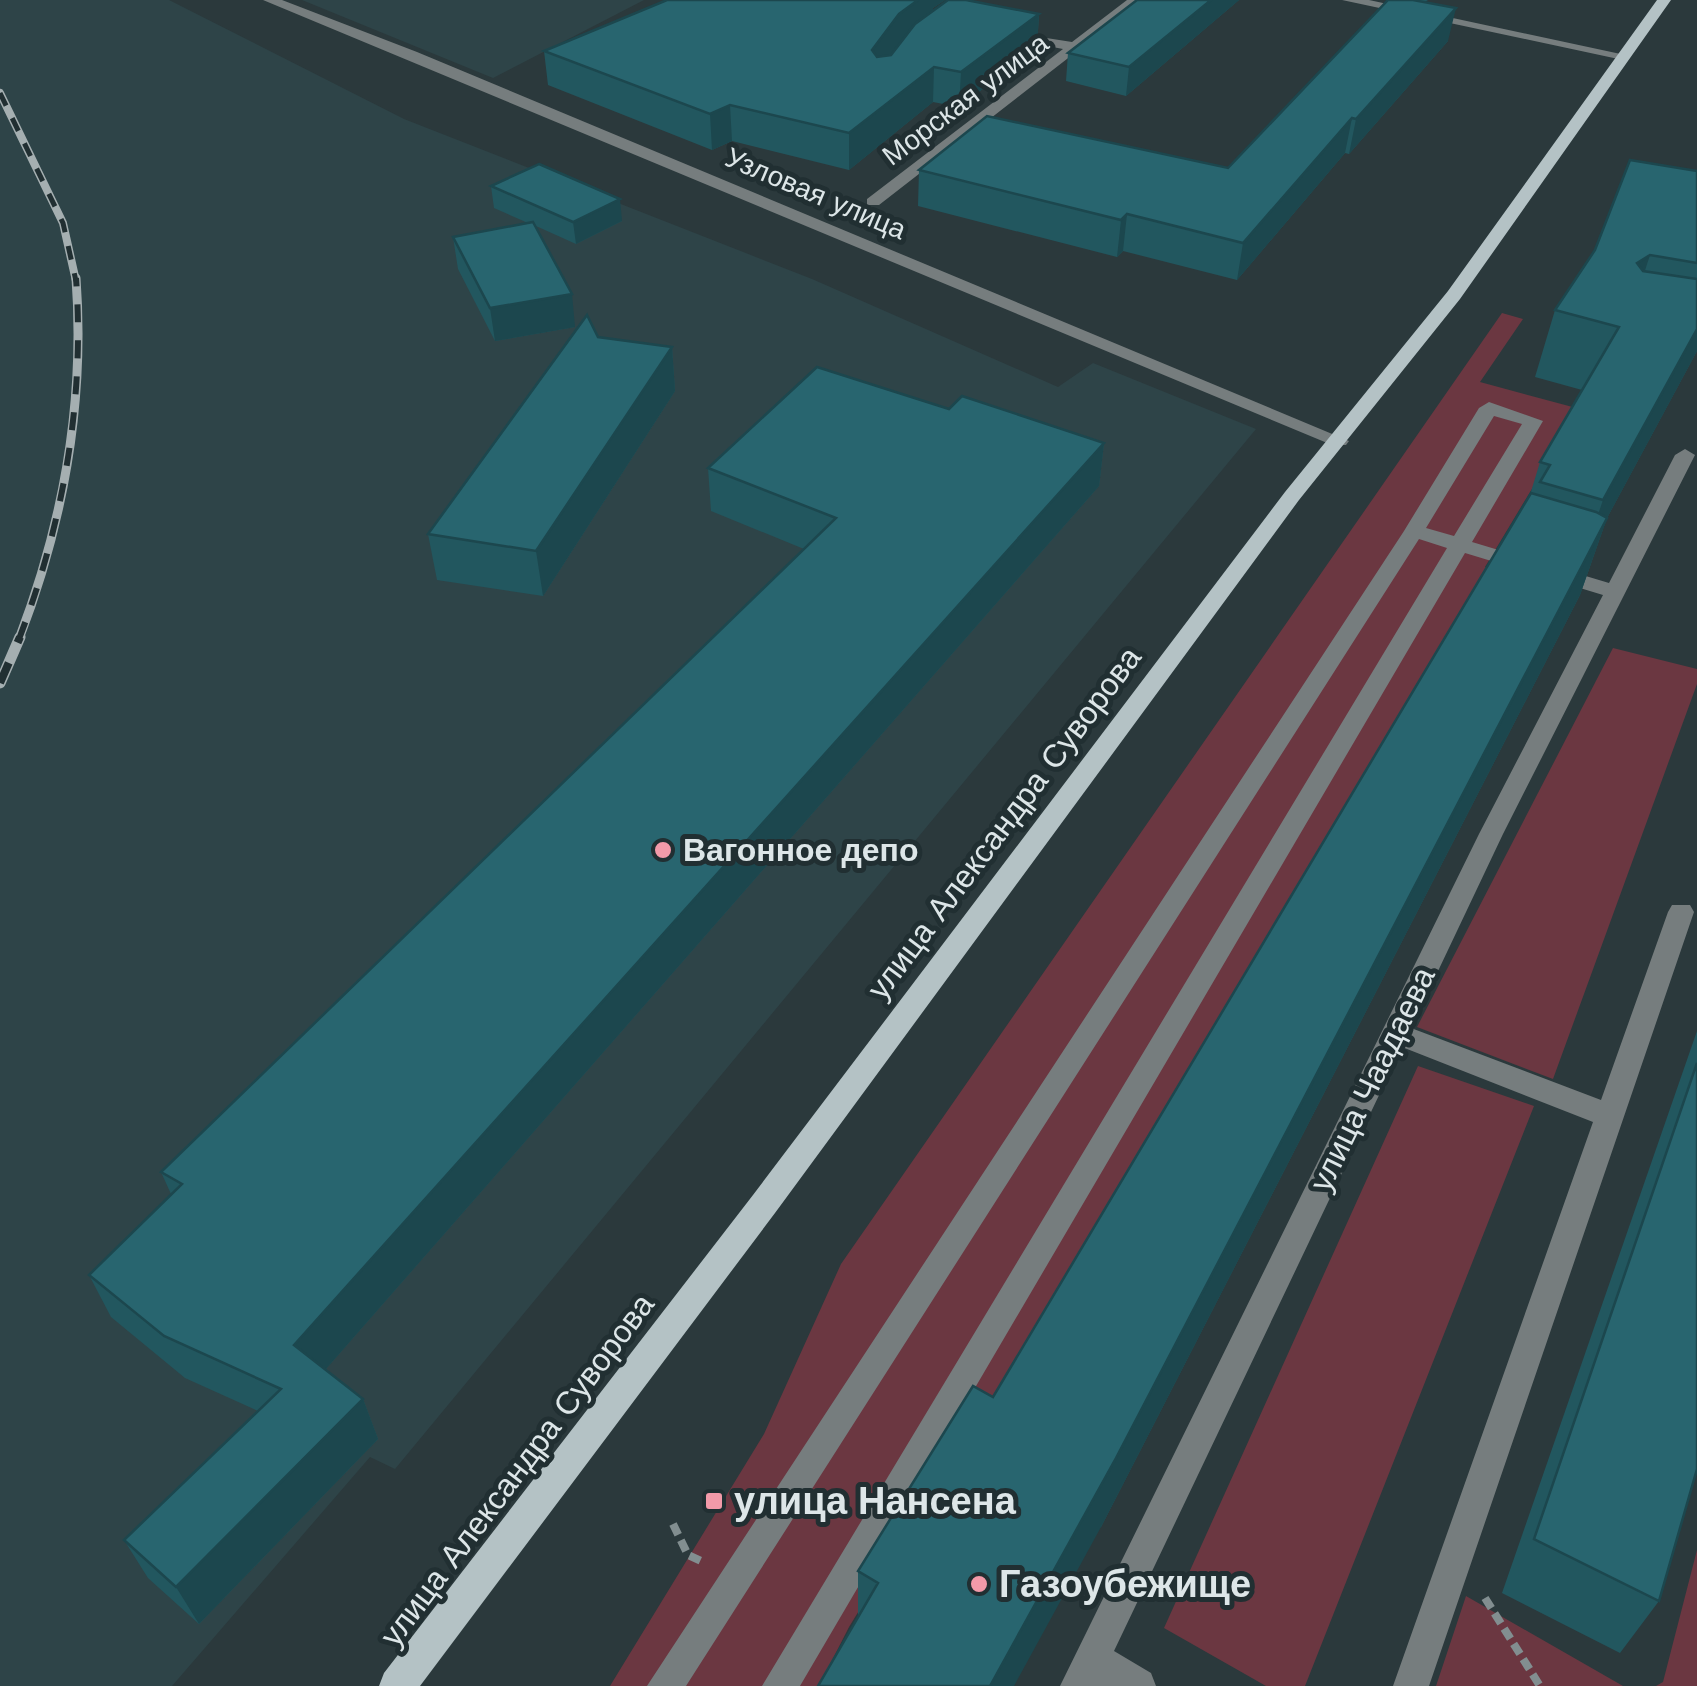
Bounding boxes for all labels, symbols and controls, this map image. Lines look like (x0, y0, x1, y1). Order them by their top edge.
street label: Морская улица (876, 26, 1055, 172)
street label: Узловая улица (721, 141, 911, 246)
street label: улица Александра Суворова (859, 639, 1149, 1007)
place label: Вагонное депо (683, 831, 919, 869)
marker: Вагонное депо (652, 839, 674, 861)
street label: улица Чаадаева (1301, 961, 1443, 1197)
street label: улица Александра Суворова (372, 1286, 662, 1654)
place label: улица Нансена (734, 1479, 1017, 1523)
marker: улица Нансена (703, 1490, 725, 1512)
place label: Газоубежище (999, 1562, 1251, 1606)
marker: Газоубежище (968, 1573, 990, 1595)

